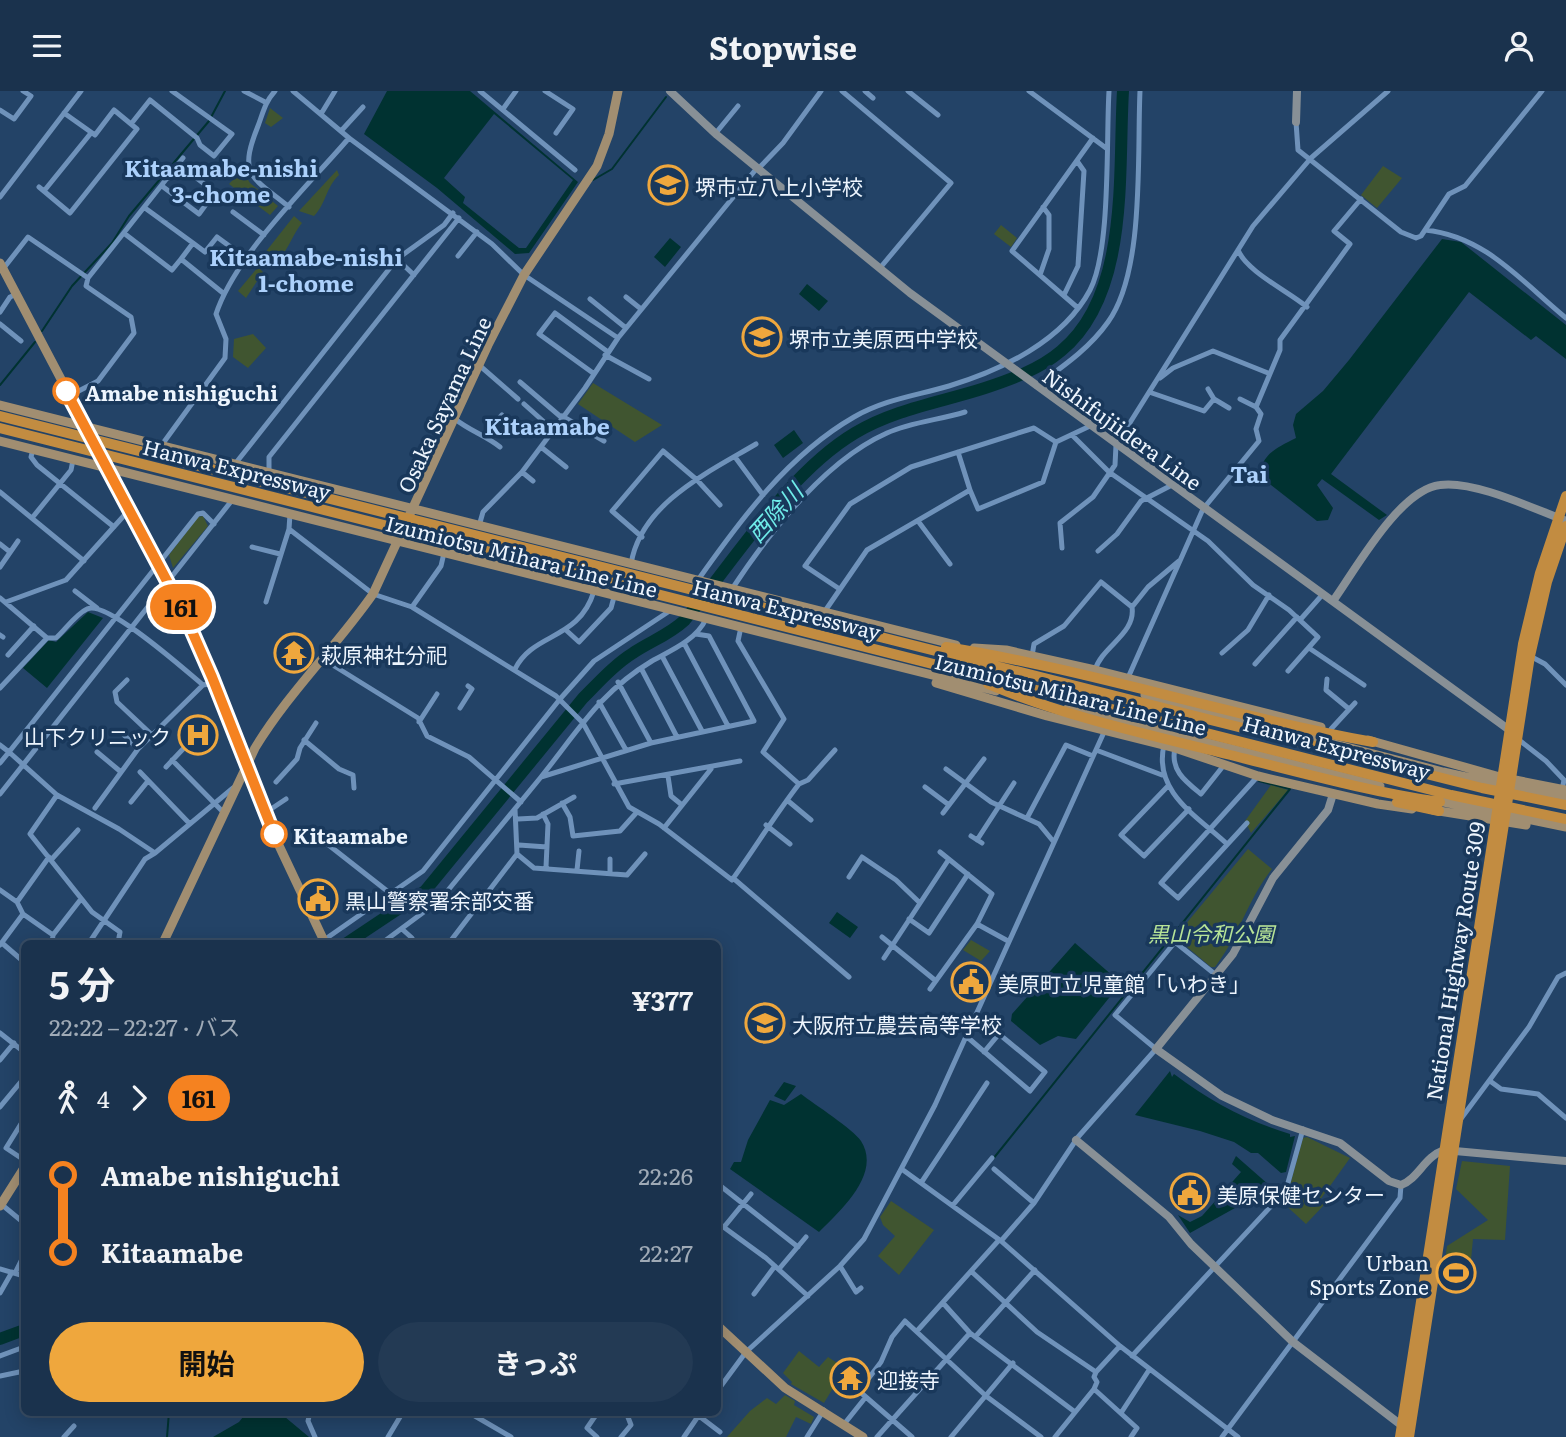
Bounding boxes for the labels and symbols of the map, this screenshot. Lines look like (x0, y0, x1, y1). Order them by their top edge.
district label: Kitaamabe-nishi 3-chome (124, 150, 318, 210)
school or university icon: 堺市立八上小学校 (647, 164, 689, 206)
place label: 堺市立八上小学校 (695, 170, 863, 201)
district label: Kitaamabe-nishi 1-chome (209, 239, 403, 299)
street label: Osaka Sayama Line (389, 311, 498, 497)
school or university icon: 堺市立美原西中学校 (741, 316, 783, 358)
place label: 堺市立美原西中学校 (789, 322, 978, 353)
street label: Nishifujiidera Line (1037, 360, 1209, 496)
place label: Amabe nishiguchi (85, 376, 278, 407)
marker: Amabe nishiguchi (53, 378, 79, 404)
district label: Kitaamabe (484, 408, 610, 442)
street label: Hanwa Expressway (140, 430, 335, 507)
district label: Tai (1230, 456, 1268, 490)
water label: 西除川 (738, 473, 812, 549)
street label: Izumiotsu Mihara Line Line (383, 506, 661, 604)
street label: Hanwa Expressway (690, 570, 885, 647)
line badge: 161 (141, 584, 221, 630)
temple icon: 萩原神社分祀 (273, 632, 315, 674)
place label: 萩原神社分祀 (321, 638, 447, 669)
street label: Izumiotsu Mihara Line Line (932, 644, 1210, 742)
street label: Hanwa Expressway (1240, 706, 1435, 786)
hospital icon: 山下クリニック (177, 714, 219, 756)
place label: 山下クリニック (24, 720, 171, 751)
place label: Kitaamabe (293, 819, 408, 850)
street label: National Highway Route 309 (1417, 819, 1491, 1103)
marker: Kitaamabe (261, 821, 287, 847)
public building icon: 黒山警察署余部交番 (297, 878, 339, 920)
place label: 黒山警察署余部交番 (345, 884, 534, 915)
park label: 黒山令和公園 (1148, 917, 1277, 948)
public building icon: 美原町立児童館「いわき」 (950, 961, 992, 1003)
place label: 美原町立児童館「いわき」 (998, 967, 1250, 998)
school or university icon: 大阪府立農芸高等学校 (744, 1002, 786, 1044)
place label: 大阪府立農芸高等学校 (792, 1008, 1002, 1039)
public building icon: 美原保健センター (1169, 1172, 1211, 1214)
place label: 美原保健センター (1217, 1178, 1385, 1209)
place label: Urban Sports Zone (1309, 1246, 1429, 1301)
sports icon: Urban Sports Zone (1435, 1252, 1477, 1294)
temple icon: 迎接寺 (829, 1357, 871, 1399)
place label: 迎接寺 (877, 1363, 940, 1394)

